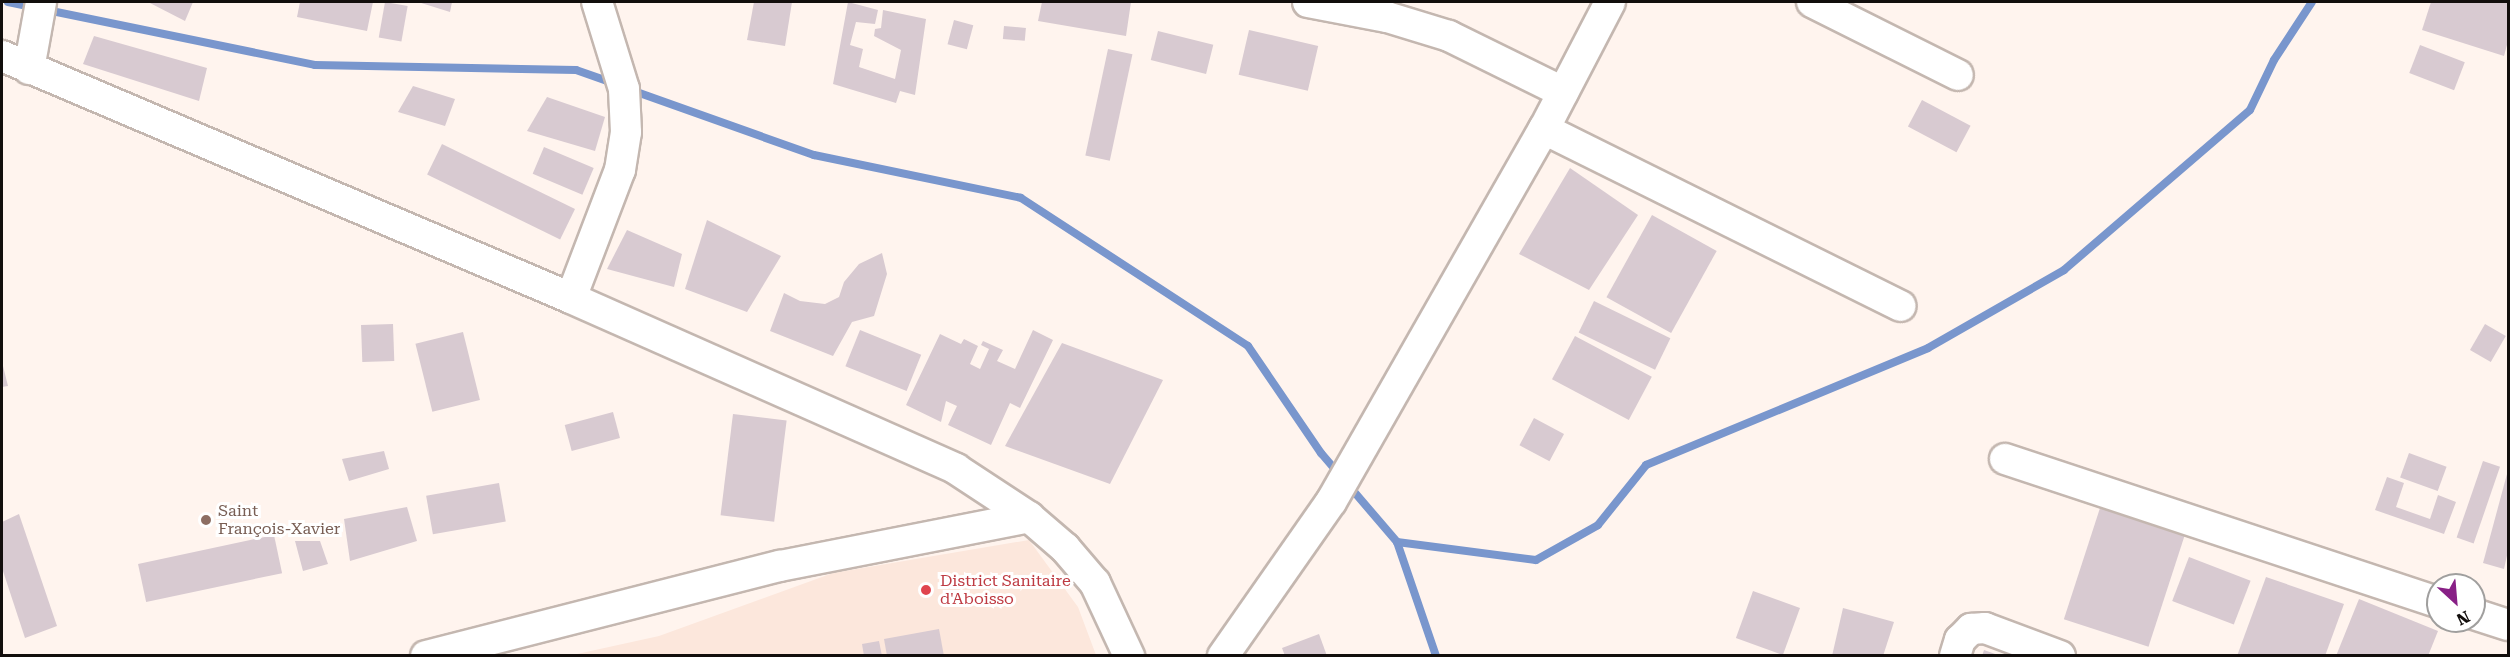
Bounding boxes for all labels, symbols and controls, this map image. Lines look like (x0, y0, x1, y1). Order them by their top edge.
place label: Saint François-Xavier (218, 501, 340, 539)
marker: Saint François-Xavier (199, 513, 213, 527)
place label: District Sanitaire d'Aboisso (940, 571, 1071, 609)
north arrow (2426, 573, 2486, 633)
marker: District Sanitaire d'Aboisso (917, 581, 935, 599)
text: N (2454, 607, 2473, 629)

